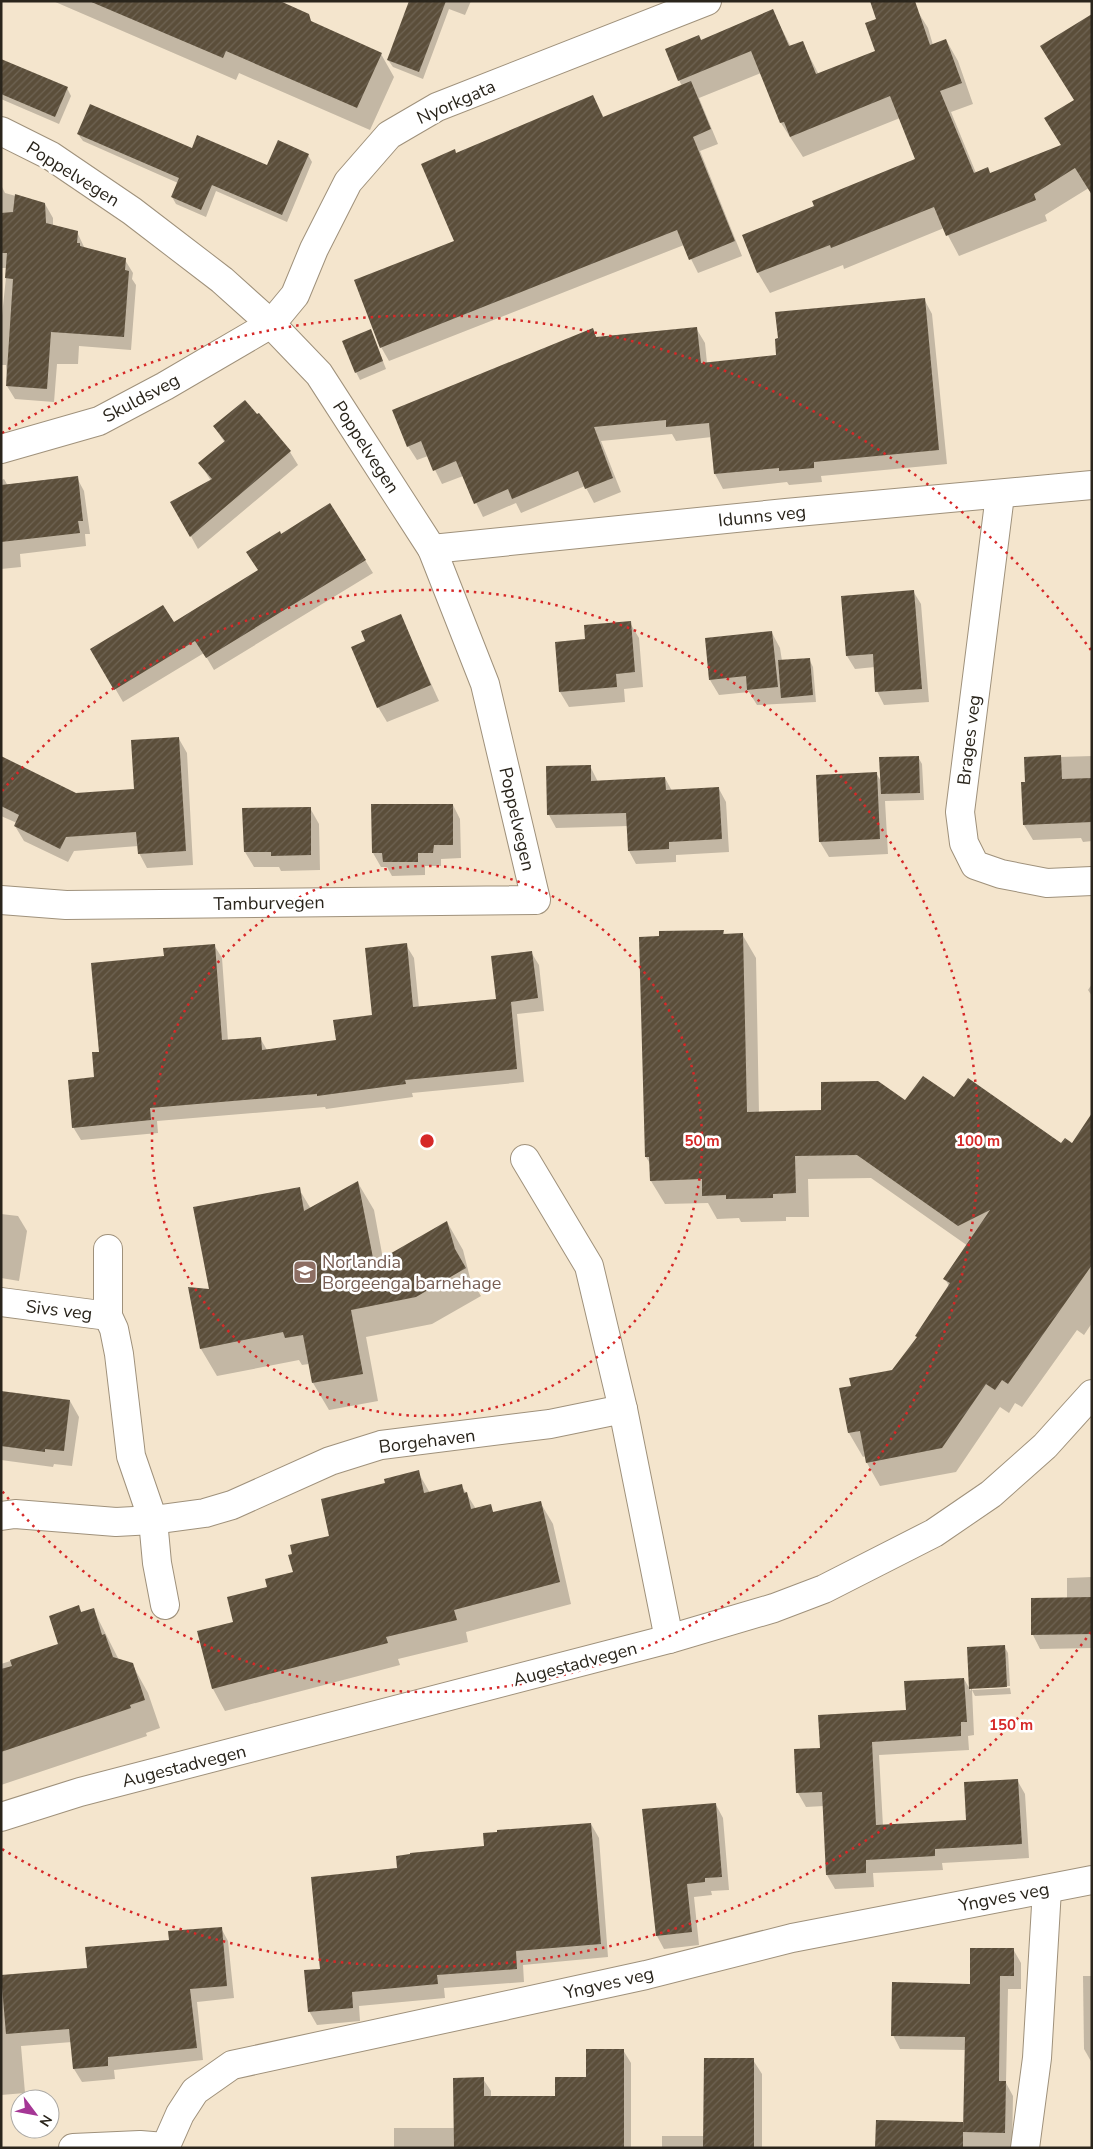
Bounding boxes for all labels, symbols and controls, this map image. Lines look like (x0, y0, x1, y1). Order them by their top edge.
street label: Nyorkgata (413, 74, 499, 130)
street label: Poppelvegen (22, 136, 124, 212)
street label: Skuldsveg (98, 368, 184, 428)
street label: Poppelvegen (327, 396, 405, 498)
street label: Idunns veg (717, 499, 807, 533)
street label: Brages veg (952, 694, 986, 786)
street label: Poppelvegen (493, 765, 541, 873)
street label: Tamburvegen (213, 890, 325, 916)
text: 50 m (684, 1131, 720, 1151)
text: 100 m (956, 1131, 1000, 1151)
centre of rings (418, 1132, 436, 1150)
place label: Norlandia Borgeenga barnehage (322, 1250, 501, 1295)
school or university icon: Norlandia Borgeenga barnehage (292, 1259, 318, 1285)
street label: Sivs veg (24, 1294, 94, 1326)
street label: Borgehaven (377, 1423, 477, 1459)
street label: Augestadvegen (510, 1636, 640, 1692)
text: 150 m (989, 1715, 1033, 1735)
street label: Augestadvegen (119, 1739, 249, 1793)
street label: Yngves veg (956, 1877, 1051, 1918)
street label: Yngves veg (561, 1961, 656, 2005)
north arrow (10, 2089, 60, 2139)
text: N (35, 2111, 56, 2130)

